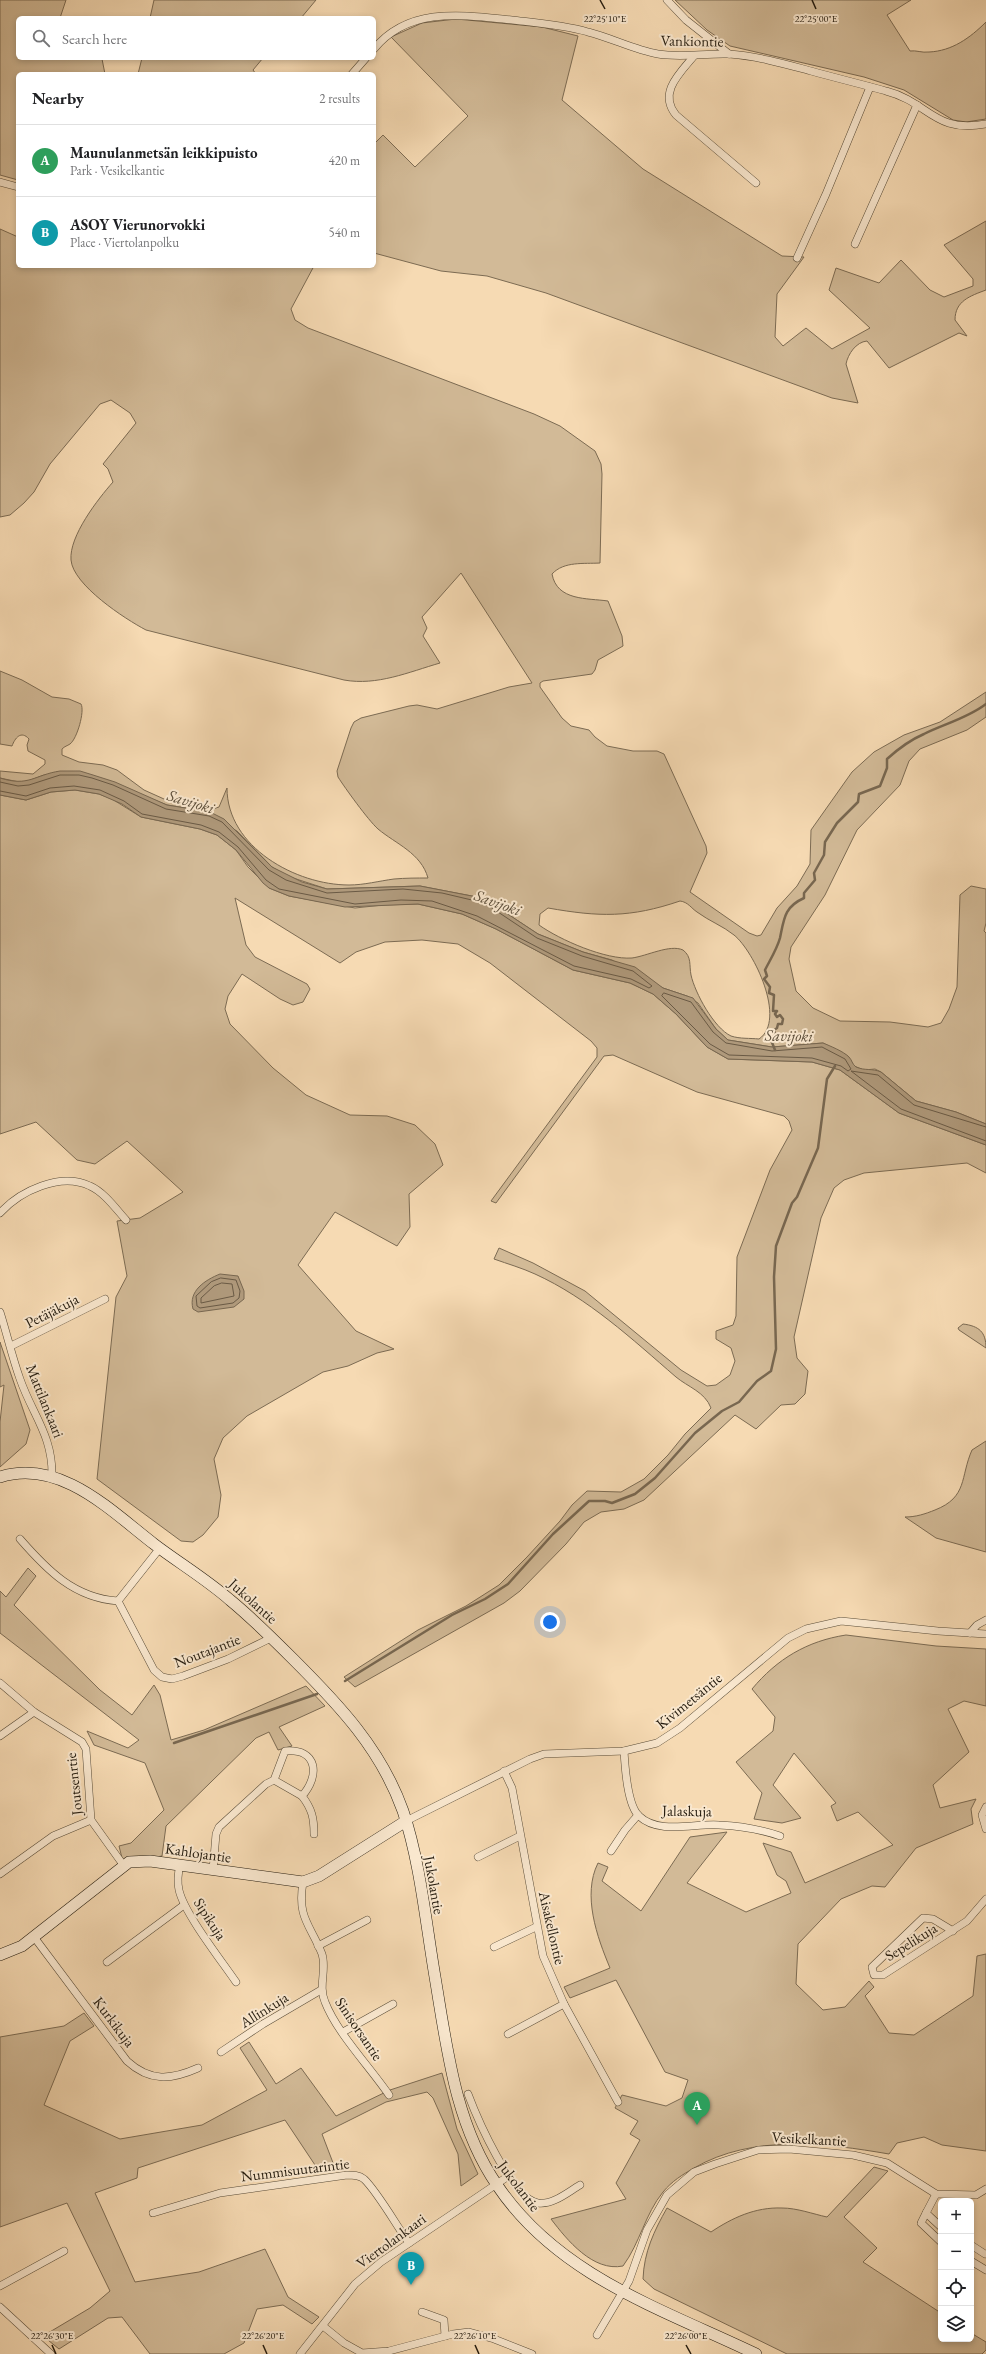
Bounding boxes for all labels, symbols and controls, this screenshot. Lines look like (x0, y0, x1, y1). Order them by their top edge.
text: 22°25'10"E (584, 12, 627, 25)
text: 22°25'00"E (795, 12, 838, 25)
search box (16, 16, 376, 60)
icon: search (30, 27, 52, 49)
text: Search here (62, 29, 127, 48)
street label: Vankiontie (660, 30, 724, 51)
text: Nearby (32, 87, 84, 109)
text: 2 results (319, 90, 360, 107)
text: Maunulanmetsän leikkipuisto (70, 143, 257, 162)
text: A (40, 152, 50, 169)
text: 420 m (329, 152, 360, 169)
text: Park · Vesikelkantie (70, 162, 165, 179)
text: ASOY Vierunorvokki (70, 215, 205, 234)
text: B (41, 224, 49, 241)
text: 540 m (329, 224, 360, 241)
text: Place · Viertolanpolku (70, 234, 179, 251)
water label: Savijoki (164, 784, 218, 819)
water label: Savijoki (471, 884, 525, 921)
water label: Savijoki (764, 1025, 815, 1046)
street label: Petäjäkuja (22, 1289, 82, 1332)
street label: Mattilankaari (22, 1361, 69, 1441)
street label: Jukolantie (224, 1572, 282, 1628)
your location (540, 1612, 560, 1632)
street label: Noutajantie (171, 1629, 243, 1672)
street label: Kivimetsäntie (652, 1668, 726, 1733)
street label: Joutsenrtie (61, 1752, 86, 1818)
street label: Jalaskuja (660, 1801, 712, 1820)
street label: Kahlojantie (164, 1838, 232, 1867)
street label: Jukolantie (420, 1852, 449, 1916)
street label: Aisakellontie (535, 1888, 570, 1966)
street label: Sipikuja (190, 1894, 231, 1943)
street label: Sepelikuja (881, 1918, 940, 1965)
street label: Allinkuja (235, 1987, 291, 2032)
street label: Kurkikuja (89, 1993, 139, 2051)
street label: Sinisorsantie (331, 1993, 388, 2064)
pin: A (684, 2092, 710, 2125)
street label: Vesikelkantie (771, 2127, 847, 2150)
street label: Nummisuutarintie (240, 2153, 350, 2186)
street label: Jukolantie (493, 2155, 545, 2215)
map controls (938, 2198, 974, 2342)
button: + (938, 2198, 974, 2234)
street label: Viertolankaari (352, 2209, 429, 2272)
button: − (938, 2234, 974, 2270)
pin: B (398, 2252, 424, 2285)
button: locate (938, 2270, 974, 2306)
button: layers (938, 2306, 974, 2342)
text: 22°26'30"E (31, 2329, 74, 2342)
text: 22°26'20"E (242, 2329, 285, 2342)
text: 22°26'10"E (454, 2329, 497, 2342)
text: 22°26'00"E (665, 2329, 708, 2342)

